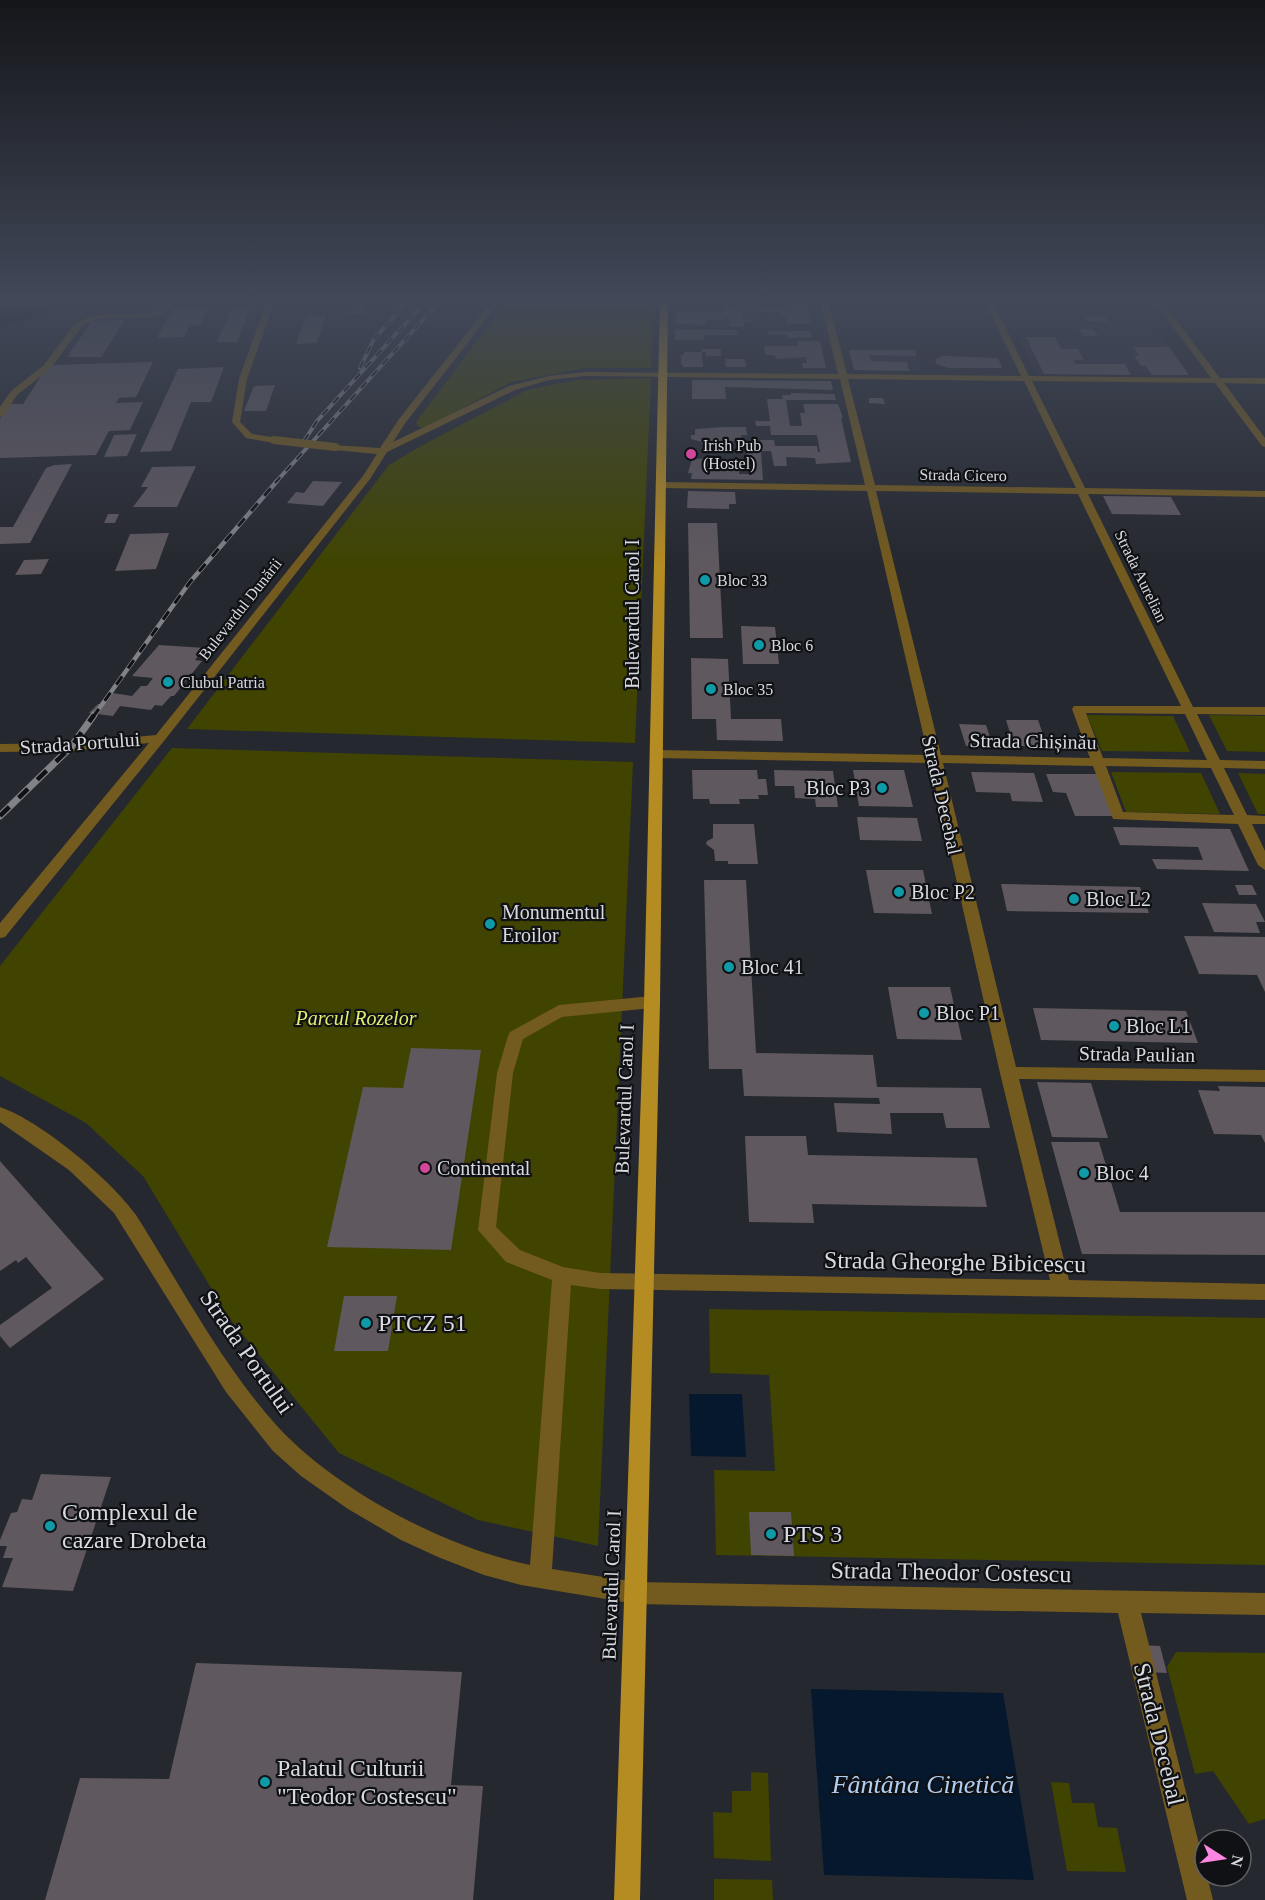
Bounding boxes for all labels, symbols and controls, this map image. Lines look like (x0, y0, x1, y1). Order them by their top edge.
place label: Irish Pub (Hostel) (703, 437, 761, 473)
marker: Irish Pub (Hostel) (684, 447, 698, 461)
street label: Strada Cicero (919, 466, 1007, 484)
street label: Strada Aurelian (1111, 527, 1171, 625)
street label: Bulevardul Carol I (621, 539, 643, 689)
street label: Bulevardul Dunării (195, 554, 285, 663)
place label: Bloc 33 (717, 572, 767, 589)
marker: Bloc 33 (698, 573, 712, 587)
place label: Bloc 6 (771, 637, 813, 654)
marker: Bloc 6 (752, 638, 766, 652)
place label: Clubul Patria (180, 674, 265, 691)
marker: Clubul Patria (161, 675, 175, 689)
place label: Bloc 35 (723, 681, 773, 698)
marker: Bloc 35 (704, 682, 718, 696)
street label: Strada Portului (19, 728, 141, 758)
street label: Strada Chișinău (969, 729, 1097, 754)
street label: Strada Decebal (918, 733, 966, 857)
place label: Bloc P3 (806, 777, 870, 799)
marker: Bloc P3 (875, 781, 889, 795)
place label: Bloc P2 (911, 881, 975, 903)
marker: Bloc P2 (892, 885, 906, 899)
place label: Bloc L2 (1086, 888, 1151, 910)
marker: Bloc L2 (1067, 892, 1081, 906)
place label: Monumentul Eroilor (502, 901, 606, 946)
marker: Monumentul Eroilor (483, 917, 497, 931)
place label: Bloc 41 (741, 956, 804, 978)
marker: Bloc 41 (722, 960, 736, 974)
place label: Bloc P1 (936, 1002, 1000, 1024)
marker: Bloc P1 (917, 1006, 931, 1020)
park label: Parcul Rozelor (295, 1007, 417, 1029)
place label: Bloc L1 (1126, 1015, 1191, 1037)
marker: Bloc L1 (1107, 1019, 1121, 1033)
street label: Bulevardul Carol I (610, 1024, 638, 1174)
street label: Strada Paulian (1079, 1042, 1195, 1066)
place label: Continental (437, 1157, 531, 1179)
marker: Continental (418, 1161, 432, 1175)
place label: Bloc 4 (1096, 1162, 1149, 1184)
marker: Bloc 4 (1077, 1166, 1091, 1180)
street label: Strada Gheorghe Bibicescu (824, 1247, 1086, 1277)
street label: Strada Portului (195, 1285, 299, 1419)
place label: PTCZ 51 (378, 1310, 467, 1336)
marker: PTCZ 51 (359, 1316, 373, 1330)
place label: Complexul de cazare Drobeta (62, 1499, 207, 1553)
street label: Bulevardul Carol I (597, 1510, 625, 1660)
marker: Complexul de cazare Drobeta (43, 1519, 57, 1533)
place label: PTS 3 (783, 1521, 842, 1547)
marker: PTS 3 (764, 1527, 778, 1541)
street label: Strada Theodor Costescu (830, 1557, 1072, 1587)
street label: Strada Decebal (1129, 1660, 1189, 1808)
place label: Palatul Culturii "Teodor Costescu" (277, 1755, 457, 1809)
water label: Fântâna Cinetică (831, 1770, 1014, 1799)
marker: Palatul Culturii "Teodor Costescu" (258, 1775, 272, 1789)
north arrow (1193, 1828, 1253, 1888)
text: N (1228, 1854, 1247, 1869)

